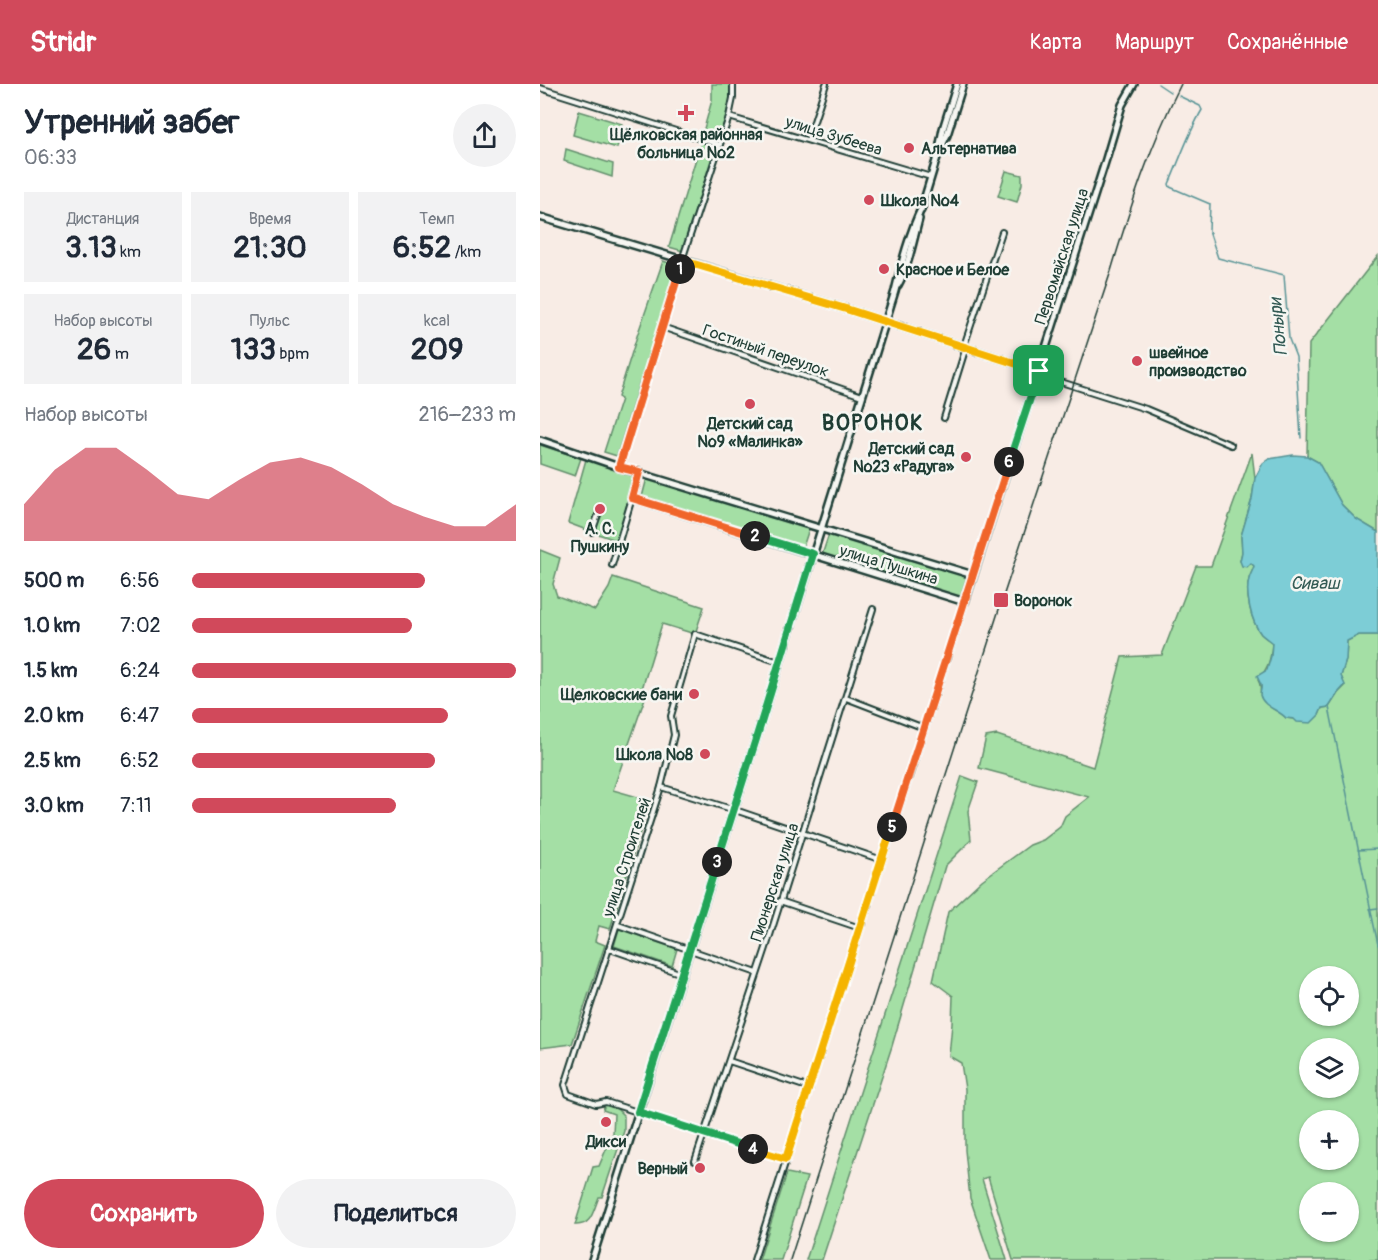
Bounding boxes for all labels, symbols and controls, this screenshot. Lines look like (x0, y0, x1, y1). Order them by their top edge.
text: Stridr (30, 25, 96, 60)
text: Карта (1030, 29, 1082, 56)
text: Маршрут (1115, 29, 1194, 56)
text: Сохранённые (1227, 29, 1348, 56)
text: Утренний забег (24, 102, 240, 143)
button: share (453, 104, 516, 167)
marker: Щёлковская районная больница №2 (677, 104, 695, 122)
street label: улица Зубеева (782, 111, 884, 160)
place label: Щёлковская районная больница №2 (609, 125, 763, 163)
place label: Альтернатива (921, 139, 1017, 159)
marker: Альтернатива (902, 141, 916, 155)
text: 06:33 (24, 145, 77, 170)
street label: Первомайская улица (1031, 186, 1093, 327)
place label: Школа №4 (880, 191, 960, 211)
marker: Школа №4 (862, 193, 876, 207)
text: Дистанция (67, 209, 139, 229)
text: Время (249, 209, 291, 229)
text: Темп (419, 209, 455, 229)
text: 3.13 (65, 229, 117, 266)
text: 21:30 (233, 229, 307, 266)
text: 6:52 (393, 229, 451, 266)
text: km (117, 242, 141, 262)
text: /km (451, 242, 481, 262)
pin: 1 (665, 254, 695, 284)
text: 1 (677, 259, 683, 279)
place label: Красное и Белое (896, 260, 1010, 280)
marker: Красное и Белое (877, 262, 891, 276)
water label: Поныри (1264, 295, 1293, 357)
text: Набор высоты (53, 311, 153, 331)
text: Пульс (250, 311, 290, 331)
text: kcal (424, 311, 450, 331)
street label: Гостиный переулок (700, 320, 831, 382)
text: 26 (77, 331, 111, 368)
text: 133 (231, 331, 276, 368)
text: 209 (411, 331, 463, 368)
place label: швейное производство (1149, 343, 1247, 381)
text: m (111, 344, 129, 364)
text: bpm (276, 344, 309, 364)
pin (1013, 345, 1064, 396)
icon: arrive (1022, 354, 1055, 387)
marker: швейное производство (1130, 354, 1144, 368)
marker: Детский сад №9 «Малинка» (743, 397, 757, 411)
text: Набор высоты (24, 402, 148, 427)
text: 216–233 m (419, 402, 516, 427)
district label: ВОРОНОК (822, 409, 924, 437)
place label: Детский сад №9 «Малинка» (697, 414, 804, 452)
place label: Детский сад №23 «Радуга» (853, 439, 955, 477)
pin: 6 (994, 447, 1024, 477)
marker: Детский сад №23 «Радуга» (959, 450, 973, 464)
text: 6 (1004, 452, 1014, 472)
marker: А. С. Пушкину (593, 502, 607, 516)
place label: А. С. Пушкину (571, 519, 629, 557)
pin: 2 (740, 521, 770, 551)
text: 2 (751, 526, 759, 546)
street label: улица Пушкина (836, 540, 940, 589)
text: 500 m (24, 568, 84, 593)
text: 6:56 (120, 568, 159, 593)
water label: Сиваш (1290, 572, 1341, 595)
marker: Воронок (992, 591, 1010, 609)
place label: Воронок (1014, 591, 1073, 611)
text: 1.0 km (24, 613, 80, 638)
text: 7:02 (120, 613, 161, 638)
text: 1.5 km (24, 658, 77, 683)
text: 6:24 (120, 658, 160, 683)
place label: Щелковские бани (560, 685, 683, 705)
marker: Щелковские бани (687, 687, 701, 701)
text: 2.0 km (24, 703, 84, 728)
text: 6:47 (120, 703, 159, 728)
place label: Школа №8 (615, 745, 693, 765)
marker: Школа №8 (698, 747, 712, 761)
text: 2.5 km (24, 748, 81, 773)
text: 6:52 (120, 748, 159, 773)
text: 3.0 km (24, 793, 84, 818)
text: 7:11 (120, 793, 152, 818)
street label: улица Строителей (598, 795, 656, 920)
pin: 5 (877, 812, 907, 842)
text: 5 (888, 817, 896, 837)
street label: Пионерская улица (746, 821, 804, 944)
pin: 3 (702, 847, 732, 877)
text: 3 (713, 852, 721, 872)
map controls (1299, 966, 1359, 1242)
button: locate (1299, 966, 1359, 1026)
button: layers (1299, 1038, 1359, 1098)
button: + (1299, 1110, 1359, 1170)
marker: Дикси (599, 1115, 613, 1129)
place label: Дикси (585, 1132, 627, 1152)
pin: 4 (738, 1134, 768, 1164)
text: 4 (748, 1139, 758, 1159)
place label: Верный (638, 1159, 688, 1179)
marker: Верный (693, 1161, 707, 1175)
button: Сохранить (24, 1179, 264, 1248)
button: Поделиться (276, 1179, 516, 1248)
button: − (1299, 1182, 1359, 1242)

